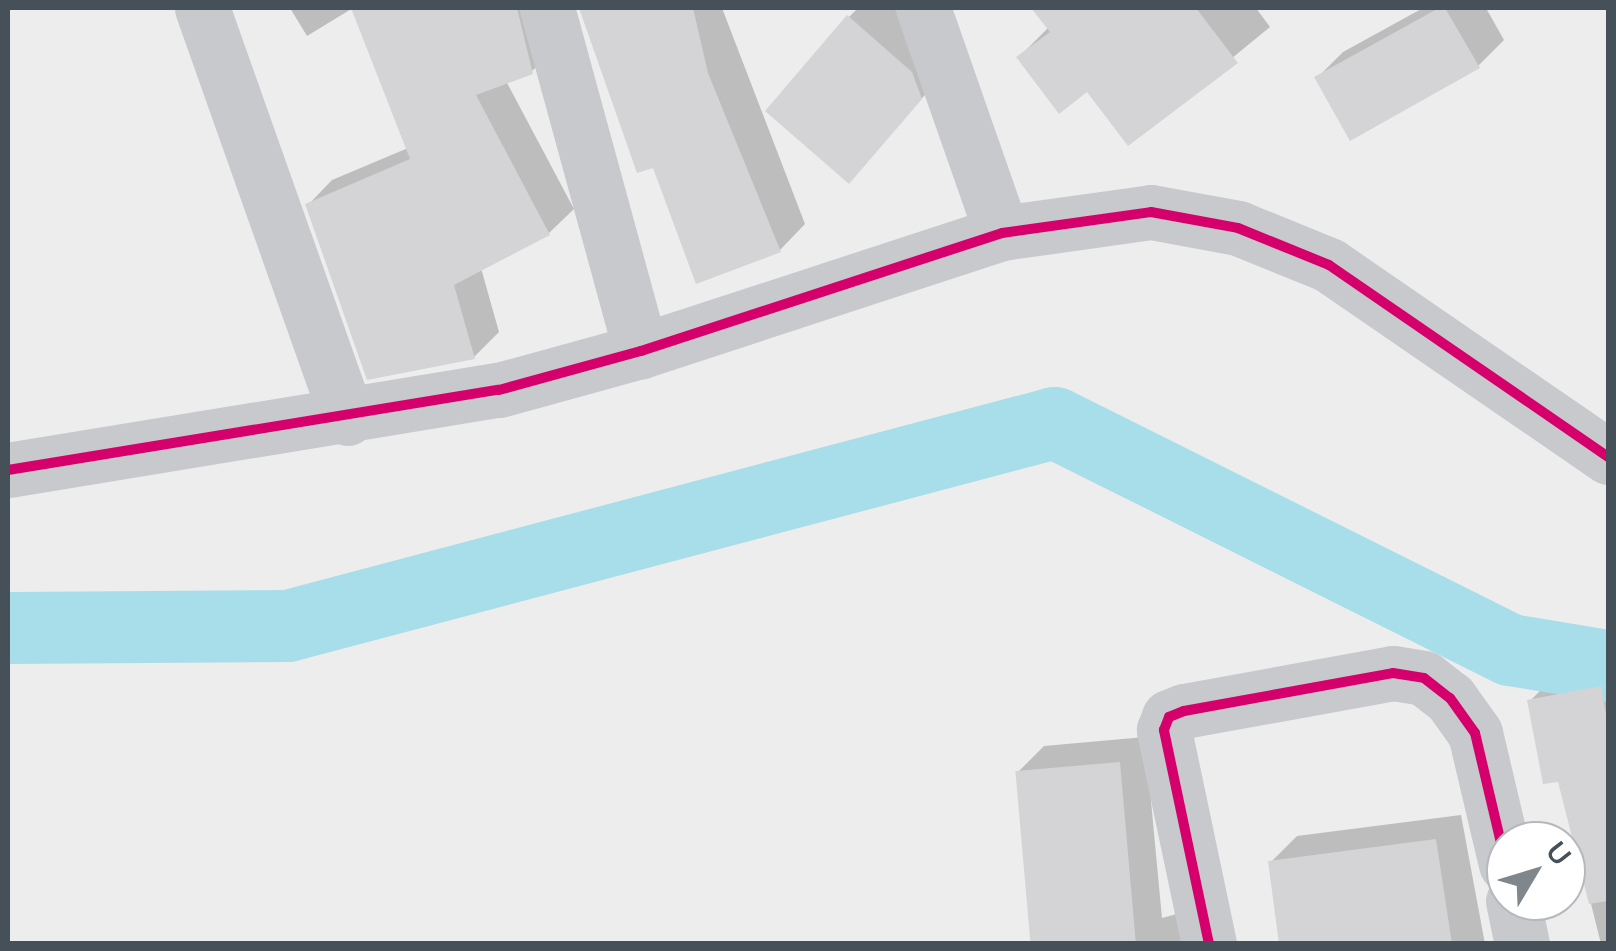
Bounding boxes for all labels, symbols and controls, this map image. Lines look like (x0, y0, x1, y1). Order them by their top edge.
north arrow (1486, 821, 1586, 921)
text: U (1537, 834, 1579, 874)

